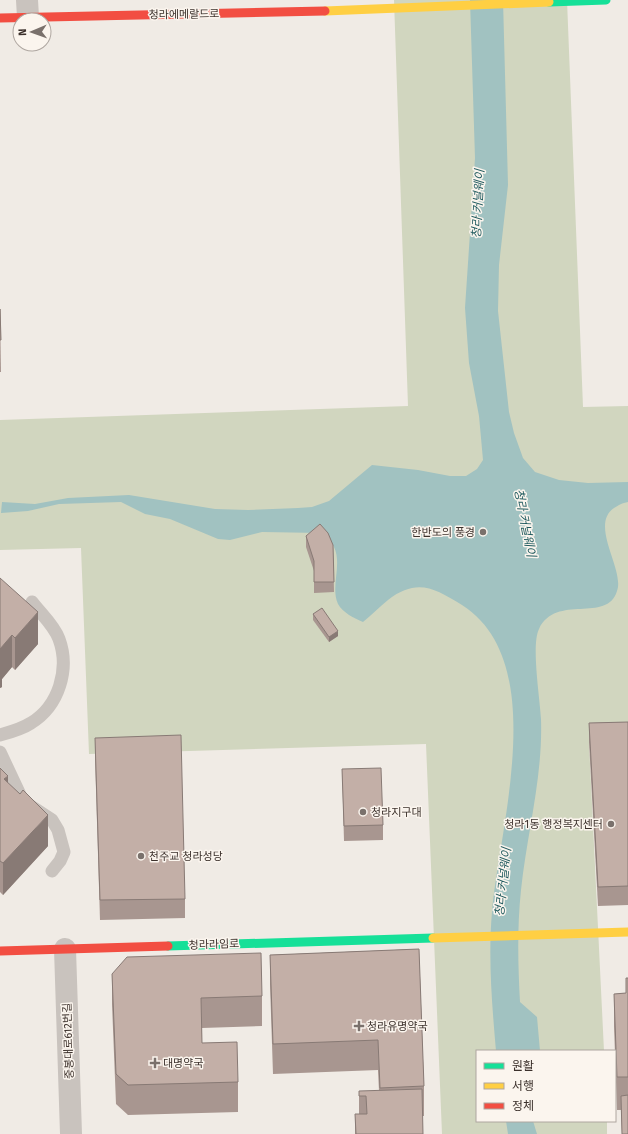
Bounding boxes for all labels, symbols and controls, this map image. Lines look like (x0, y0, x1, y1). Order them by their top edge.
street label: 청라에메랄드로 (148, 7, 220, 22)
north arrow (12, 12, 52, 52)
text: N (16, 28, 29, 36)
water label: 청라 커널웨이 (469, 168, 487, 239)
water label: 청라 커널웨이 (512, 488, 539, 559)
place label: 한반도의 풍경 (411, 526, 475, 539)
marker: 한반도의 풍경 (478, 527, 488, 537)
place label: 청라지구대 (371, 806, 422, 819)
marker: 청라지구대 (358, 807, 368, 817)
place label: 청라1동 행정복지센터 (504, 818, 603, 831)
marker: 청라1동 행정복지센터 (606, 819, 616, 829)
water label: 청라 커널웨이 (492, 846, 514, 917)
place label: 천주교 청라성당 (149, 850, 223, 863)
marker: 천주교 청라성당 (136, 851, 146, 861)
street label: 청라라임로 (189, 937, 240, 952)
street label: 중봉대로612번길 (61, 1003, 76, 1079)
place label: 청라유명약국 (367, 1020, 428, 1033)
marker: 청라유명약국 (354, 1021, 364, 1031)
legend (476, 1050, 616, 1122)
place label: 대명약국 (163, 1057, 203, 1070)
marker: 대명약국 (150, 1058, 160, 1068)
text: 원활 (512, 1059, 534, 1073)
text: 서행 (512, 1079, 534, 1093)
text: 정체 (512, 1099, 534, 1113)

